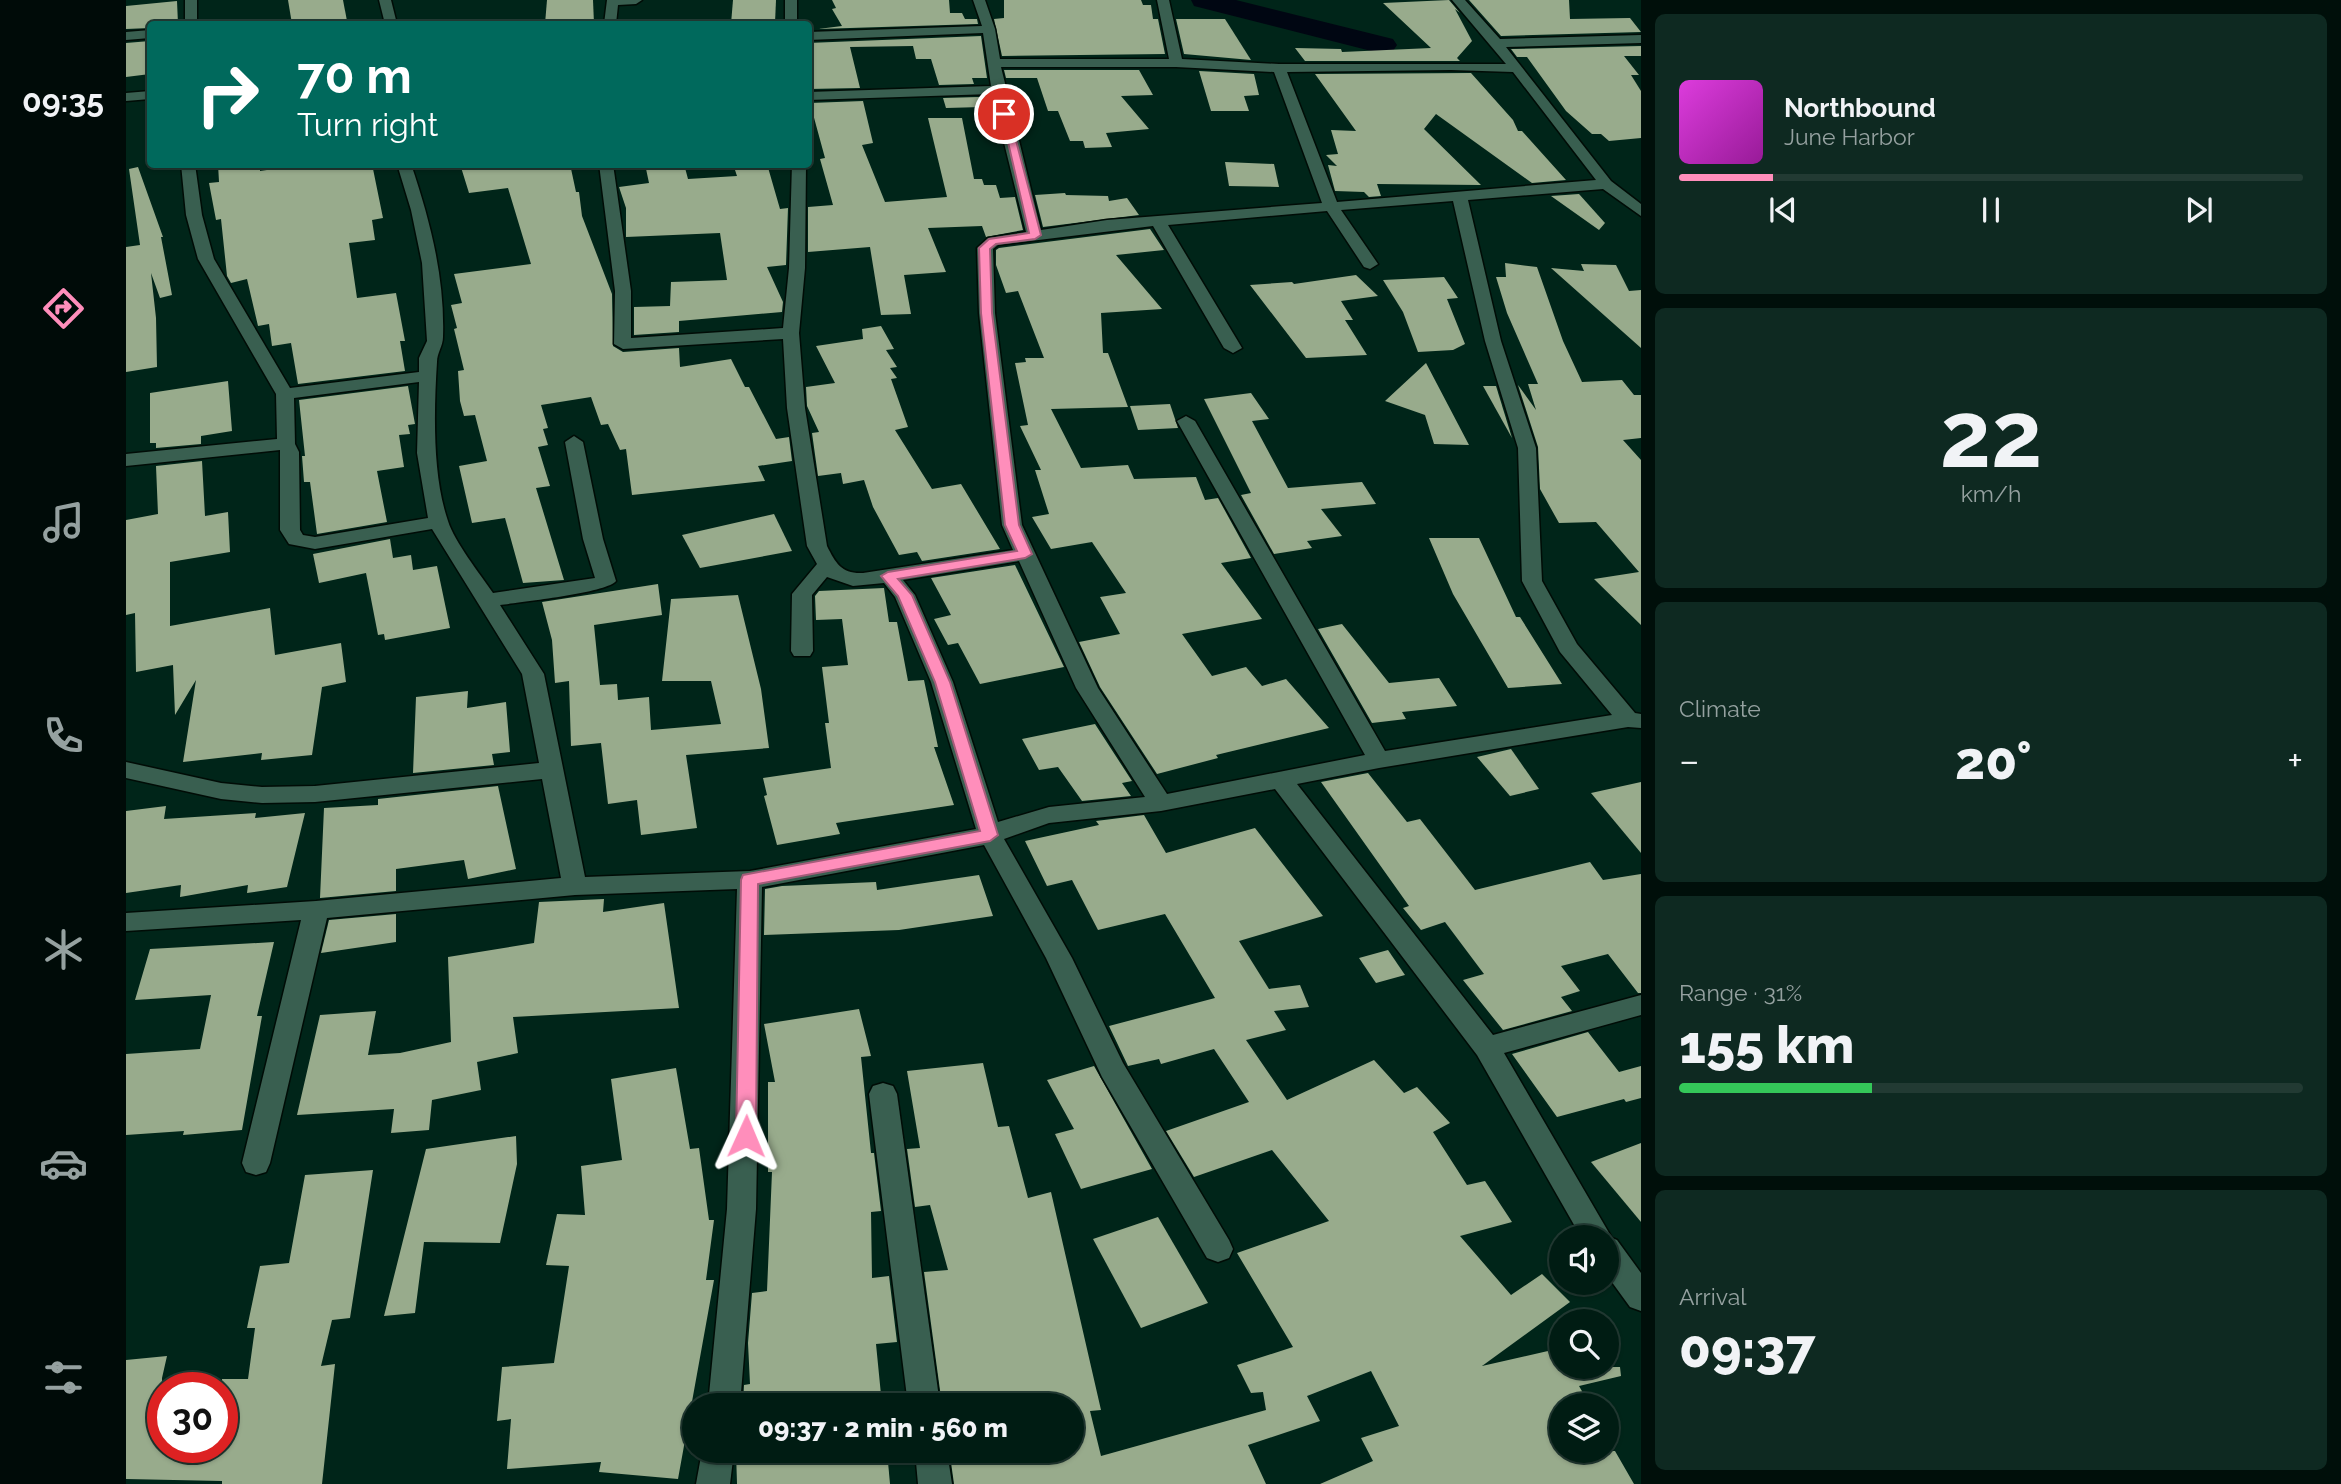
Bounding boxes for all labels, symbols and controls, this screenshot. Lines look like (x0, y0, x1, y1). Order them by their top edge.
text: 70 m (297, 47, 412, 104)
icon: right (182, 49, 273, 140)
text: 09:35 (22, 82, 104, 119)
pin (974, 84, 1034, 144)
text: Northbound (1784, 93, 1936, 123)
icon: arrive (985, 95, 1023, 133)
text: Turn right (297, 106, 438, 143)
text: June Harbor (1784, 123, 1915, 150)
icon: previous (1764, 191, 1802, 229)
icon: pause (1972, 191, 2010, 229)
icon: next (2180, 191, 2218, 229)
icon: directions (39, 284, 88, 333)
text: 22 (1940, 381, 2042, 488)
text: km/h (1961, 480, 2021, 507)
icon: music (39, 498, 88, 547)
text: Climate (1679, 695, 1761, 722)
icon: phone (39, 711, 88, 760)
text: 20° (1955, 730, 2032, 791)
text: − (1679, 738, 1699, 783)
text: + (2287, 738, 2303, 783)
icon: climate (39, 925, 88, 974)
text: Range · 31% (1679, 979, 1802, 1006)
text: 155 km (1679, 1014, 1854, 1075)
position arrow (709, 1099, 783, 1173)
icon: car (39, 1139, 88, 1188)
map controls (1549, 1225, 1619, 1463)
button: sound (1549, 1225, 1619, 1295)
text: Arrival (1679, 1283, 1746, 1310)
button: search (1549, 1309, 1619, 1379)
text: 09:37 (1679, 1318, 1815, 1379)
icon: filters (39, 1353, 88, 1402)
speed limit sign: 30 (147, 1372, 238, 1463)
button: layers (1549, 1393, 1619, 1463)
text: 09:37 · 2 min · 560 m (758, 1413, 1008, 1443)

